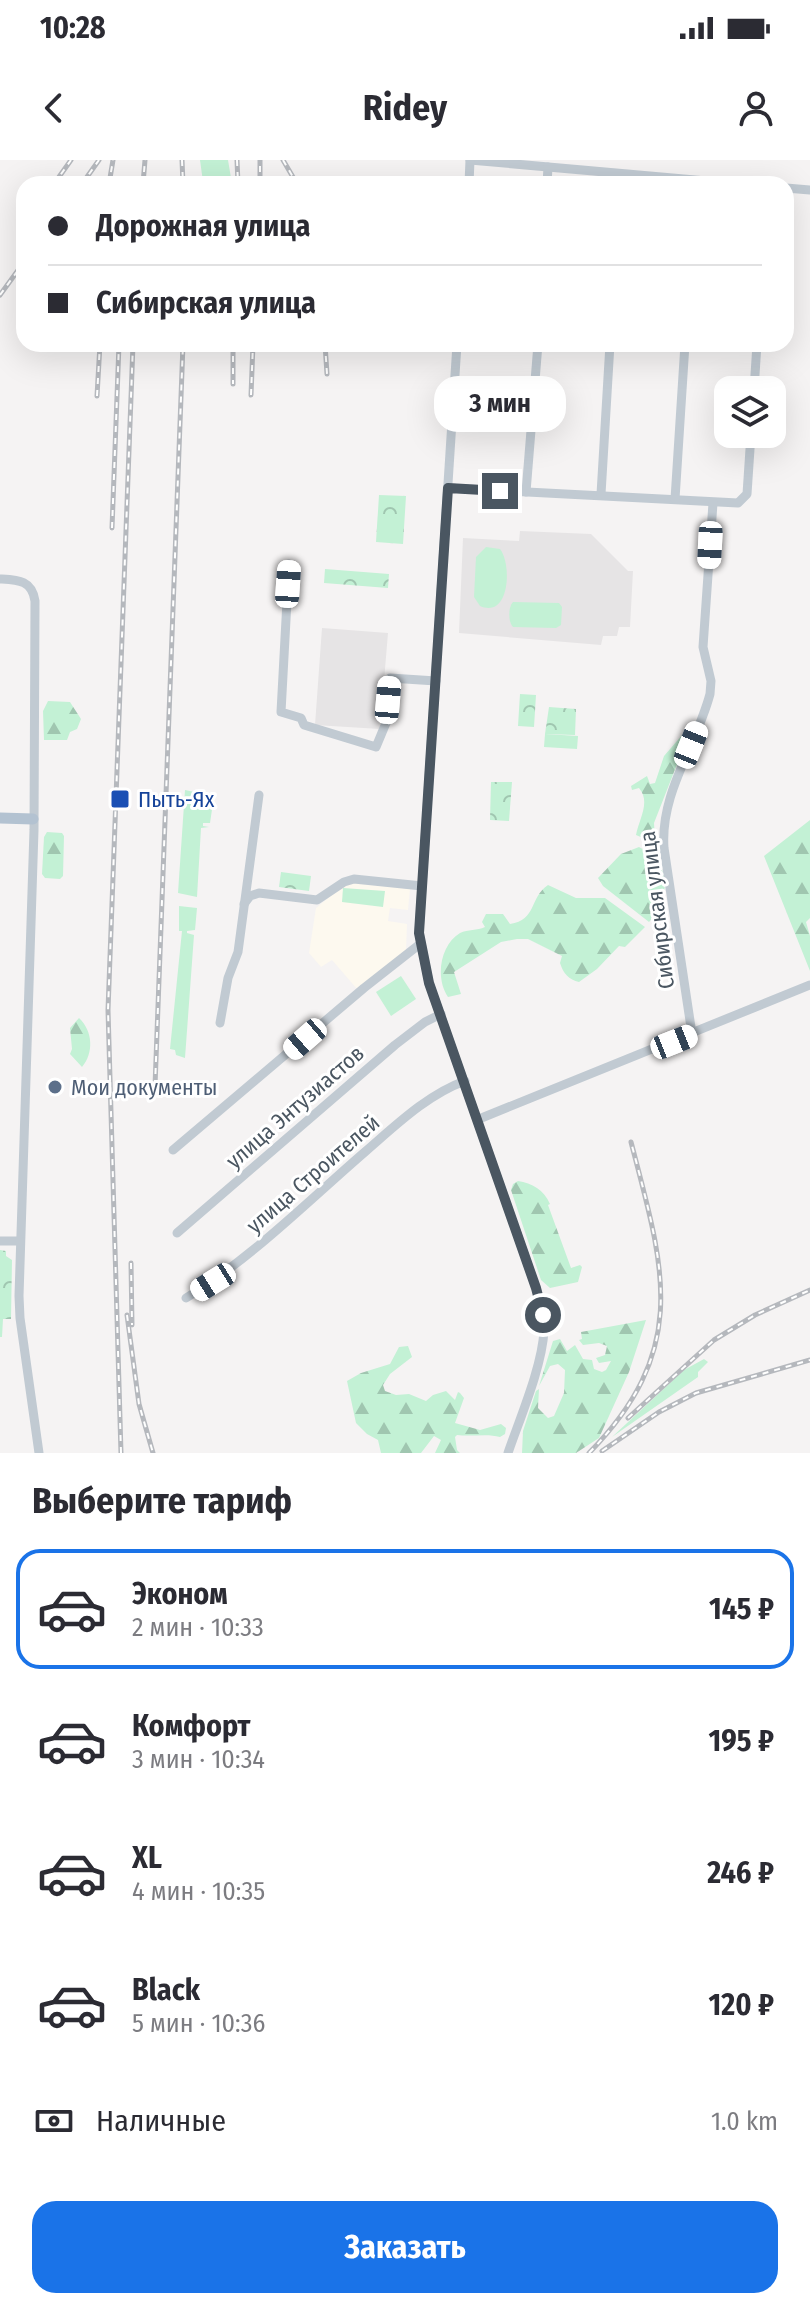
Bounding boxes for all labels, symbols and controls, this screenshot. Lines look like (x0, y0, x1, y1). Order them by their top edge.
text: 10:28 (40, 10, 106, 46)
icon: back (32, 86, 76, 130)
text: Ridey (363, 86, 447, 130)
icon: person (734, 86, 778, 130)
text: Дорожная улица (96, 208, 310, 244)
text: Сибирская улица (96, 285, 316, 321)
callout: 3 мин (434, 375, 566, 431)
map controls (714, 376, 786, 448)
button: layers (714, 376, 786, 448)
text: 3 мин (469, 388, 531, 419)
route end (482, 473, 518, 509)
car (697, 520, 723, 570)
car (274, 559, 302, 609)
car (374, 675, 402, 725)
car (671, 718, 711, 772)
place label: Пыть-Ях (138, 786, 215, 813)
marker: Пыть-Ях (109, 788, 131, 810)
street label: Сибирская улица (634, 829, 680, 991)
car (279, 1014, 331, 1064)
car (647, 1022, 701, 1062)
street label: улица Энтузиастов (220, 1040, 370, 1174)
place label: Мои документы (71, 1074, 217, 1101)
marker: Мои документы (46, 1078, 64, 1096)
street label: улица Строителей (241, 1109, 385, 1239)
car (186, 1259, 240, 1305)
route start (525, 1297, 561, 1333)
text: Выберите тариф (32, 1479, 292, 1523)
icon: car (36, 1573, 108, 1645)
text: Эконом (132, 1576, 228, 1612)
text: 145 ₽ (709, 1591, 774, 1627)
text: 2 мин · 10:33 (132, 1612, 264, 1643)
icon: car (36, 1705, 108, 1777)
text: Комфорт (132, 1708, 250, 1744)
text: 195 ₽ (709, 1723, 774, 1759)
text: 3 мин · 10:34 (132, 1744, 265, 1775)
icon: car (36, 1837, 108, 1909)
text: XL (132, 1840, 162, 1876)
text: 246 ₽ (707, 1855, 774, 1891)
text: 4 мин · 10:35 (132, 1876, 265, 1907)
icon: car (36, 1969, 108, 2041)
text: Black (132, 1972, 200, 2008)
text: 120 ₽ (709, 1987, 774, 2023)
text: 5 мин · 10:36 (132, 2008, 265, 2039)
icon: cash (32, 2099, 76, 2143)
text: Наличные (96, 2103, 226, 2139)
text: 1.0 km (711, 2106, 778, 2137)
button: Заказать (32, 2201, 778, 2293)

